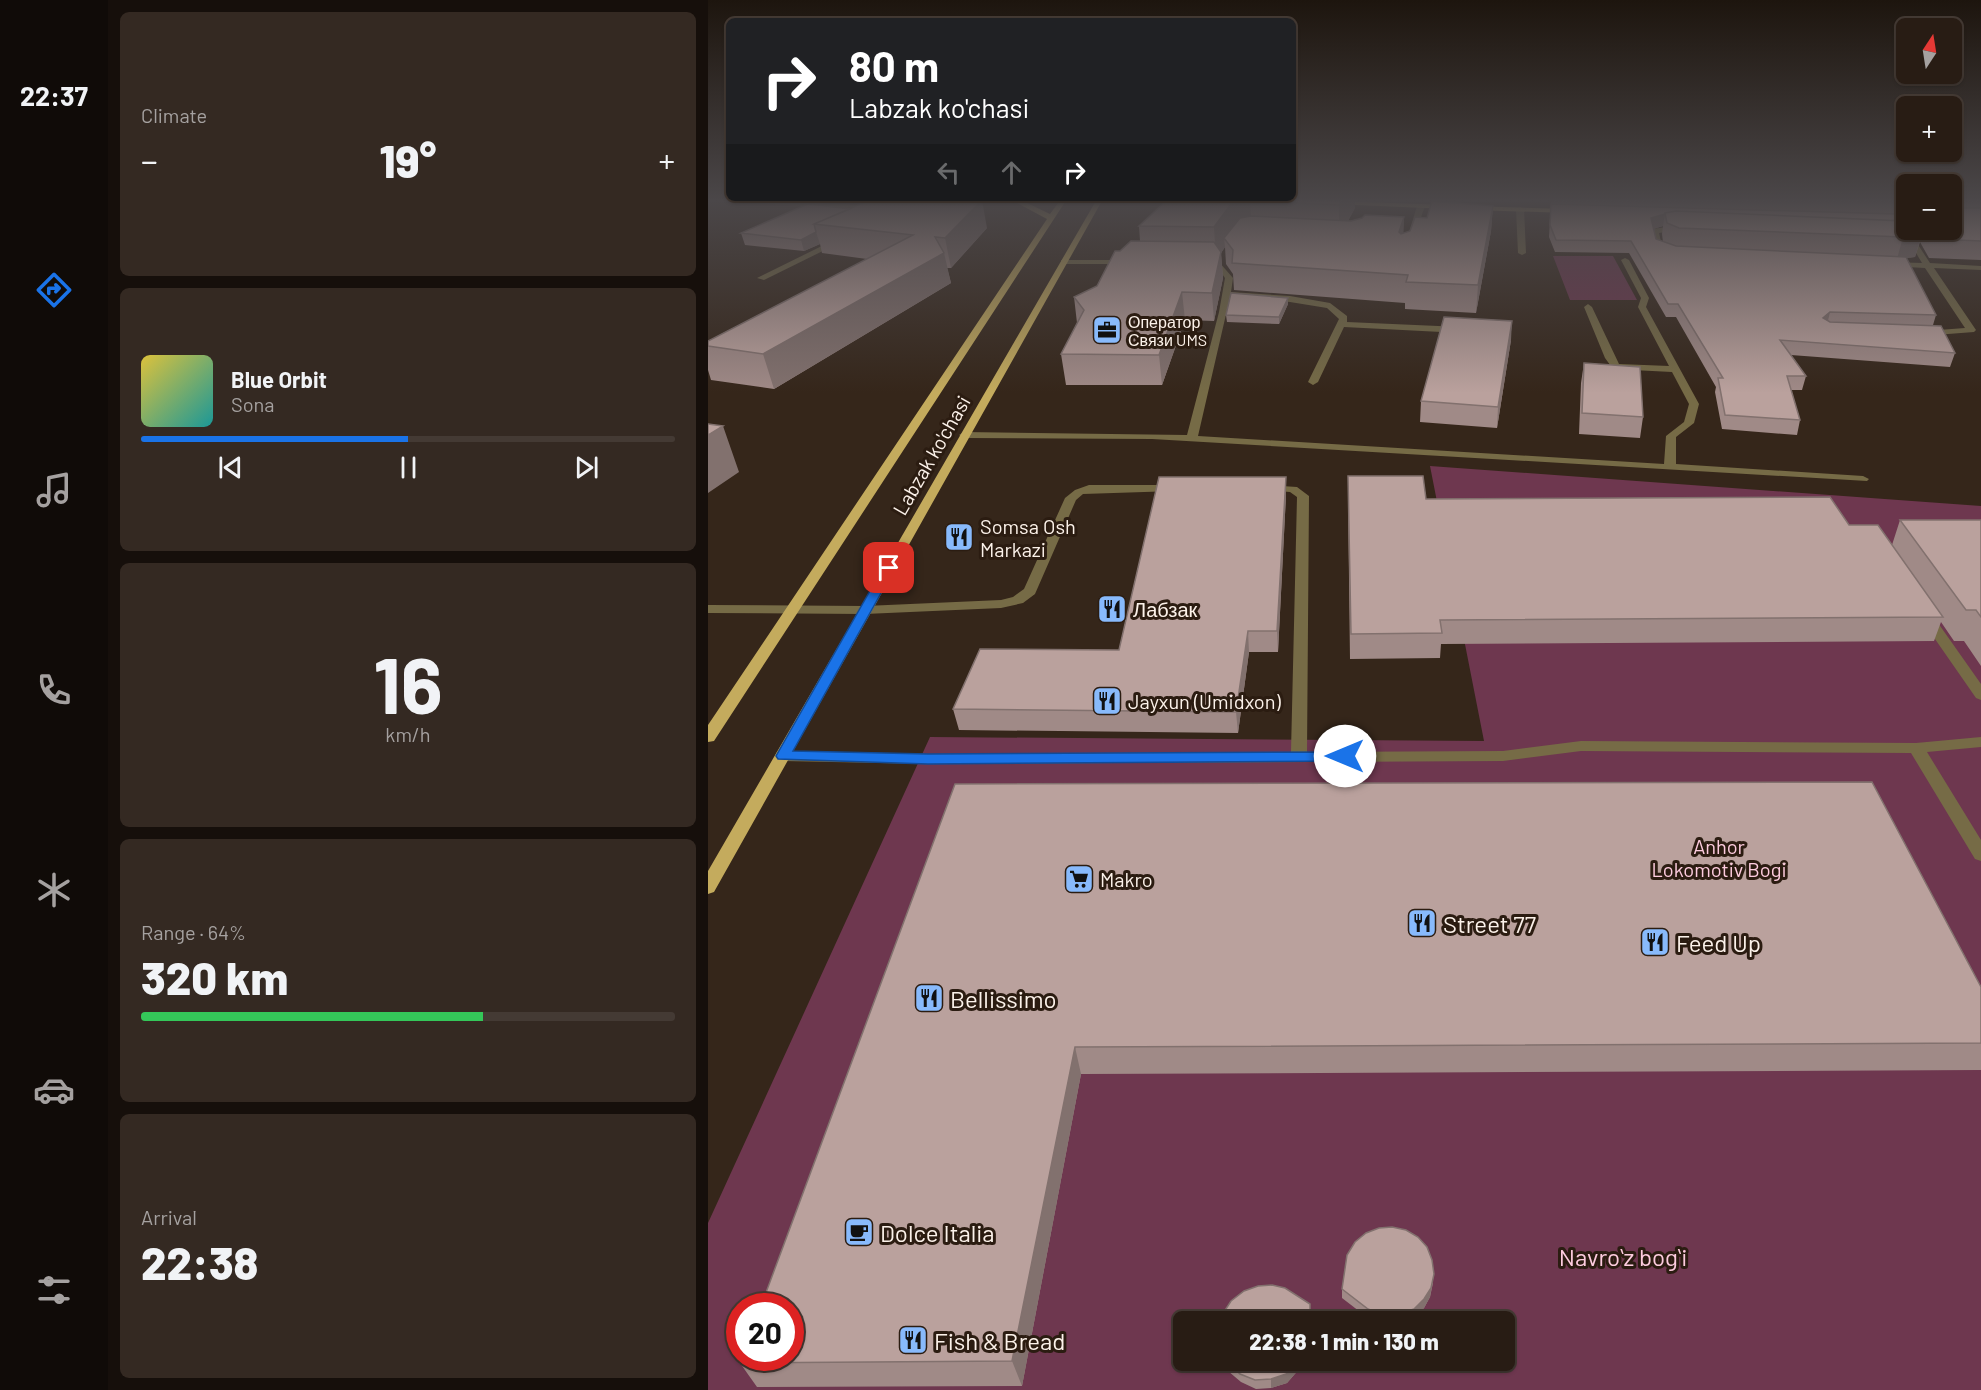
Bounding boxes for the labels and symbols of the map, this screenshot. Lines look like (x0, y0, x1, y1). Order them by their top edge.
north arrow (1896, 18, 1962, 84)
place label: Оператор Связи UMS (1128, 312, 1207, 349)
office icon: Оператор Связи UMS (1091, 314, 1123, 346)
street label: Labzak ko'chasi (887, 391, 975, 519)
place label: Somsa Osh Markazi (980, 514, 1076, 561)
restaurant icon: Somsa Osh Markazi (943, 521, 975, 553)
pin (863, 542, 914, 593)
restaurant icon: Лабзак (1096, 593, 1128, 625)
place label: Лабзак (1133, 597, 1198, 621)
restaurant icon: Jayxun (Umidxon) (1091, 685, 1123, 717)
place label: Jayxun (Umidxon) (1128, 689, 1281, 713)
position arrow (1313, 724, 1377, 788)
park label: Anhor Lokomotiv Bogi (1651, 834, 1787, 881)
supermarket icon: Makro (1063, 863, 1095, 895)
place label: Makro (1100, 867, 1153, 891)
restaurant icon: Street 77 (1406, 907, 1438, 939)
place label: Street 77 (1443, 909, 1536, 938)
restaurant icon: Feed Up (1639, 926, 1671, 958)
place label: Feed Up (1676, 928, 1761, 957)
restaurant icon: Bellissimo (913, 982, 945, 1014)
place label: Bellissimo (950, 984, 1057, 1013)
cafe icon: Dolce Italia (843, 1216, 875, 1248)
place label: Dolce Italia (880, 1218, 995, 1247)
park label: Navroʻz bogʻi (1559, 1242, 1687, 1271)
speed limit sign: 20 (726, 1293, 804, 1371)
restaurant icon: Fish & Bread (897, 1324, 929, 1356)
place label: Fish & Bread (934, 1326, 1065, 1355)

